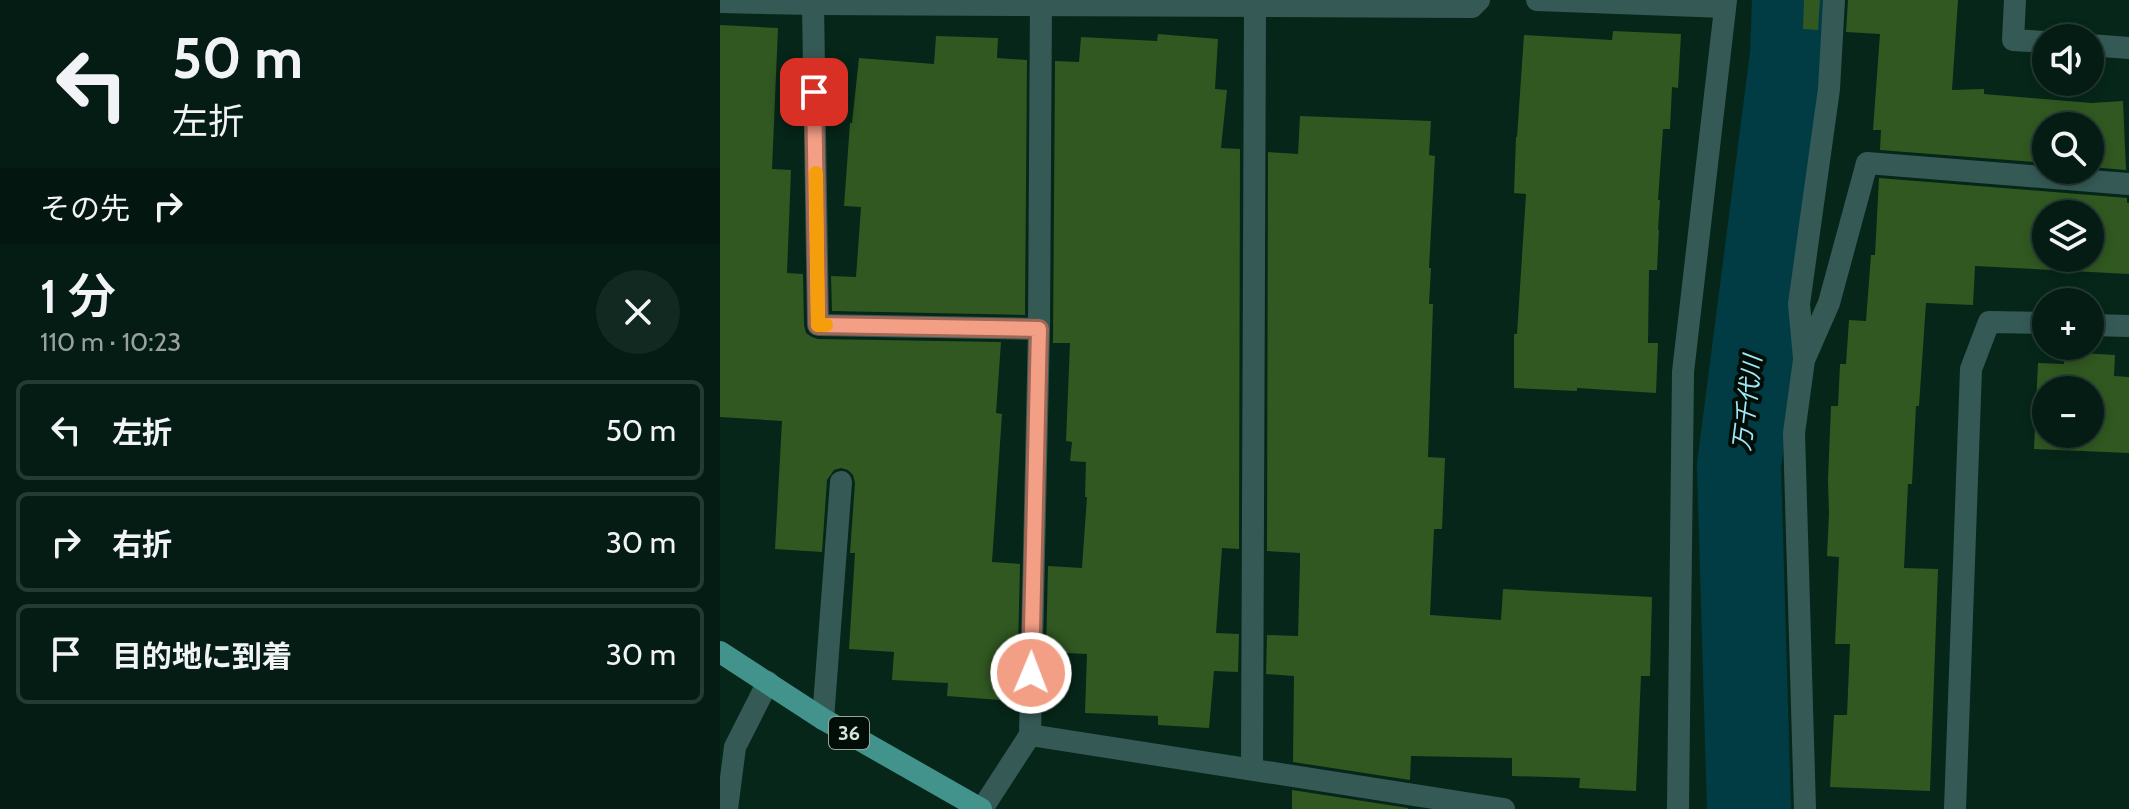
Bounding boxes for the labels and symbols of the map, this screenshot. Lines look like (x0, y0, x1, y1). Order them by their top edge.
pin (780, 58, 848, 126)
water label: 万千代川 (1727, 351, 1768, 452)
position arrow (989, 631, 1073, 715)
road number: 36 (829, 717, 869, 749)

